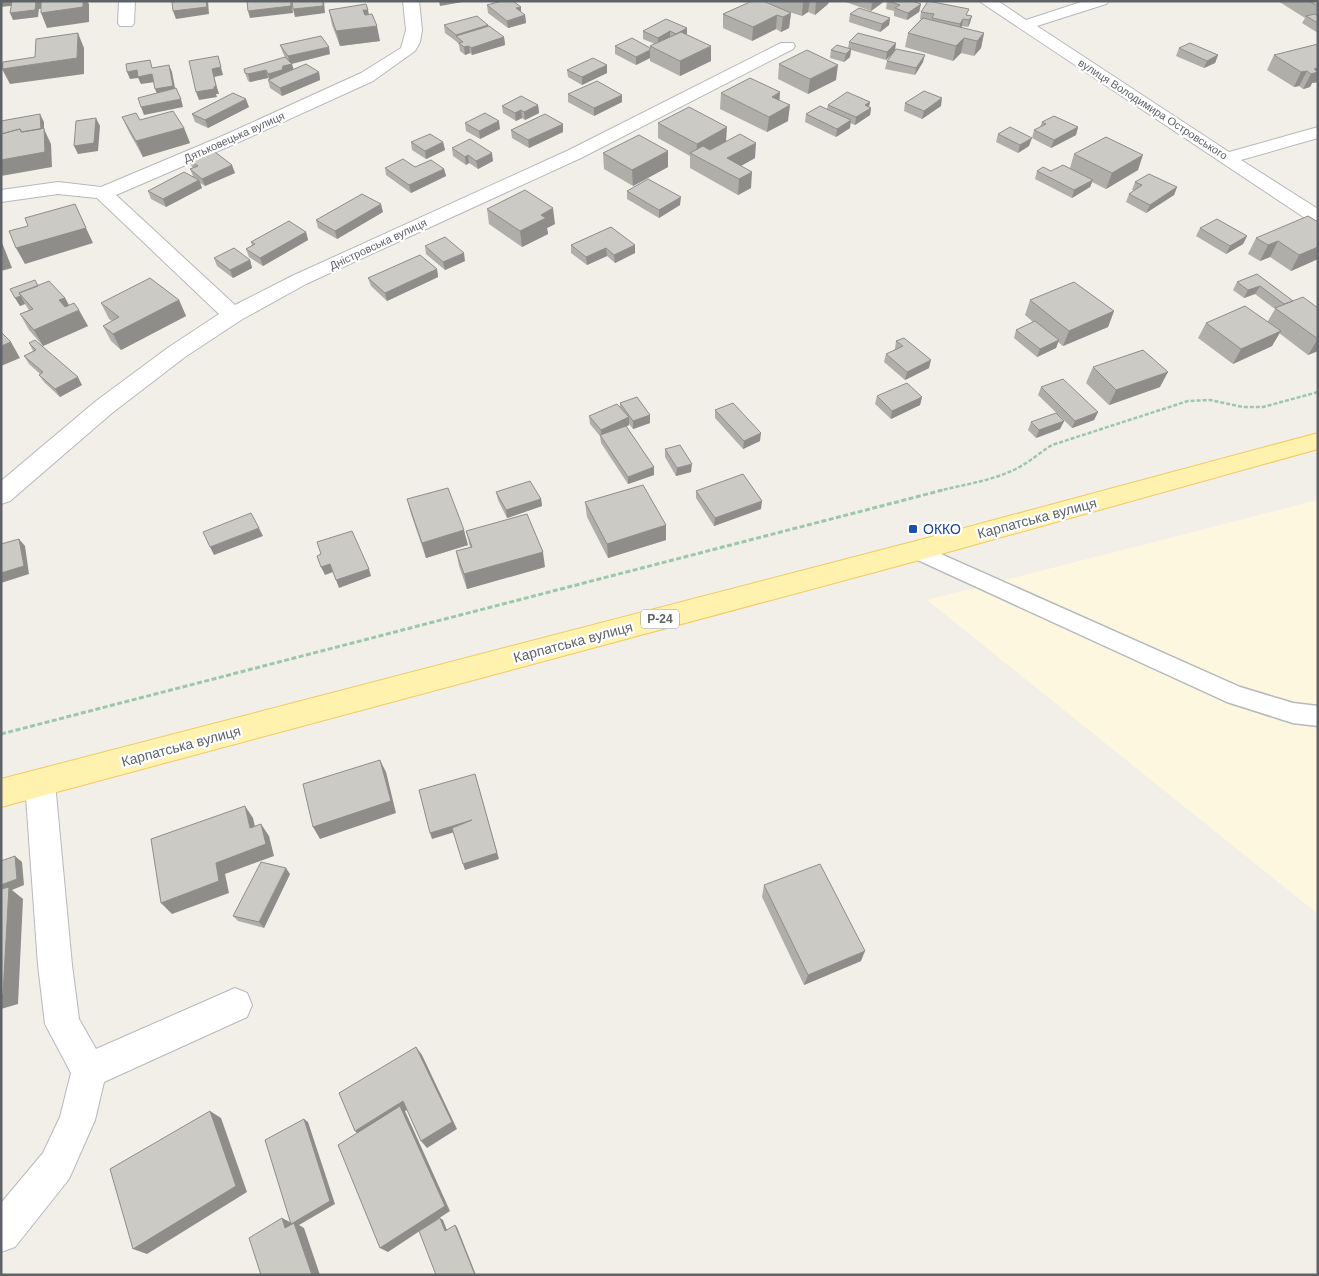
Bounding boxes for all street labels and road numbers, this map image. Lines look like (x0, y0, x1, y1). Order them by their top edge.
street label: вулиця Володимира Островського (1076, 56, 1230, 162)
street label: Дятьковецька вулиця (182, 109, 286, 165)
street label: Дністровська вулиця (328, 216, 428, 272)
street label: Карпатська вулиця (976, 494, 1098, 542)
road number: Р-24 (641, 610, 679, 628)
street label: Карпатська вулиця (512, 618, 634, 666)
street label: Карпатська вулиця (120, 722, 242, 770)

